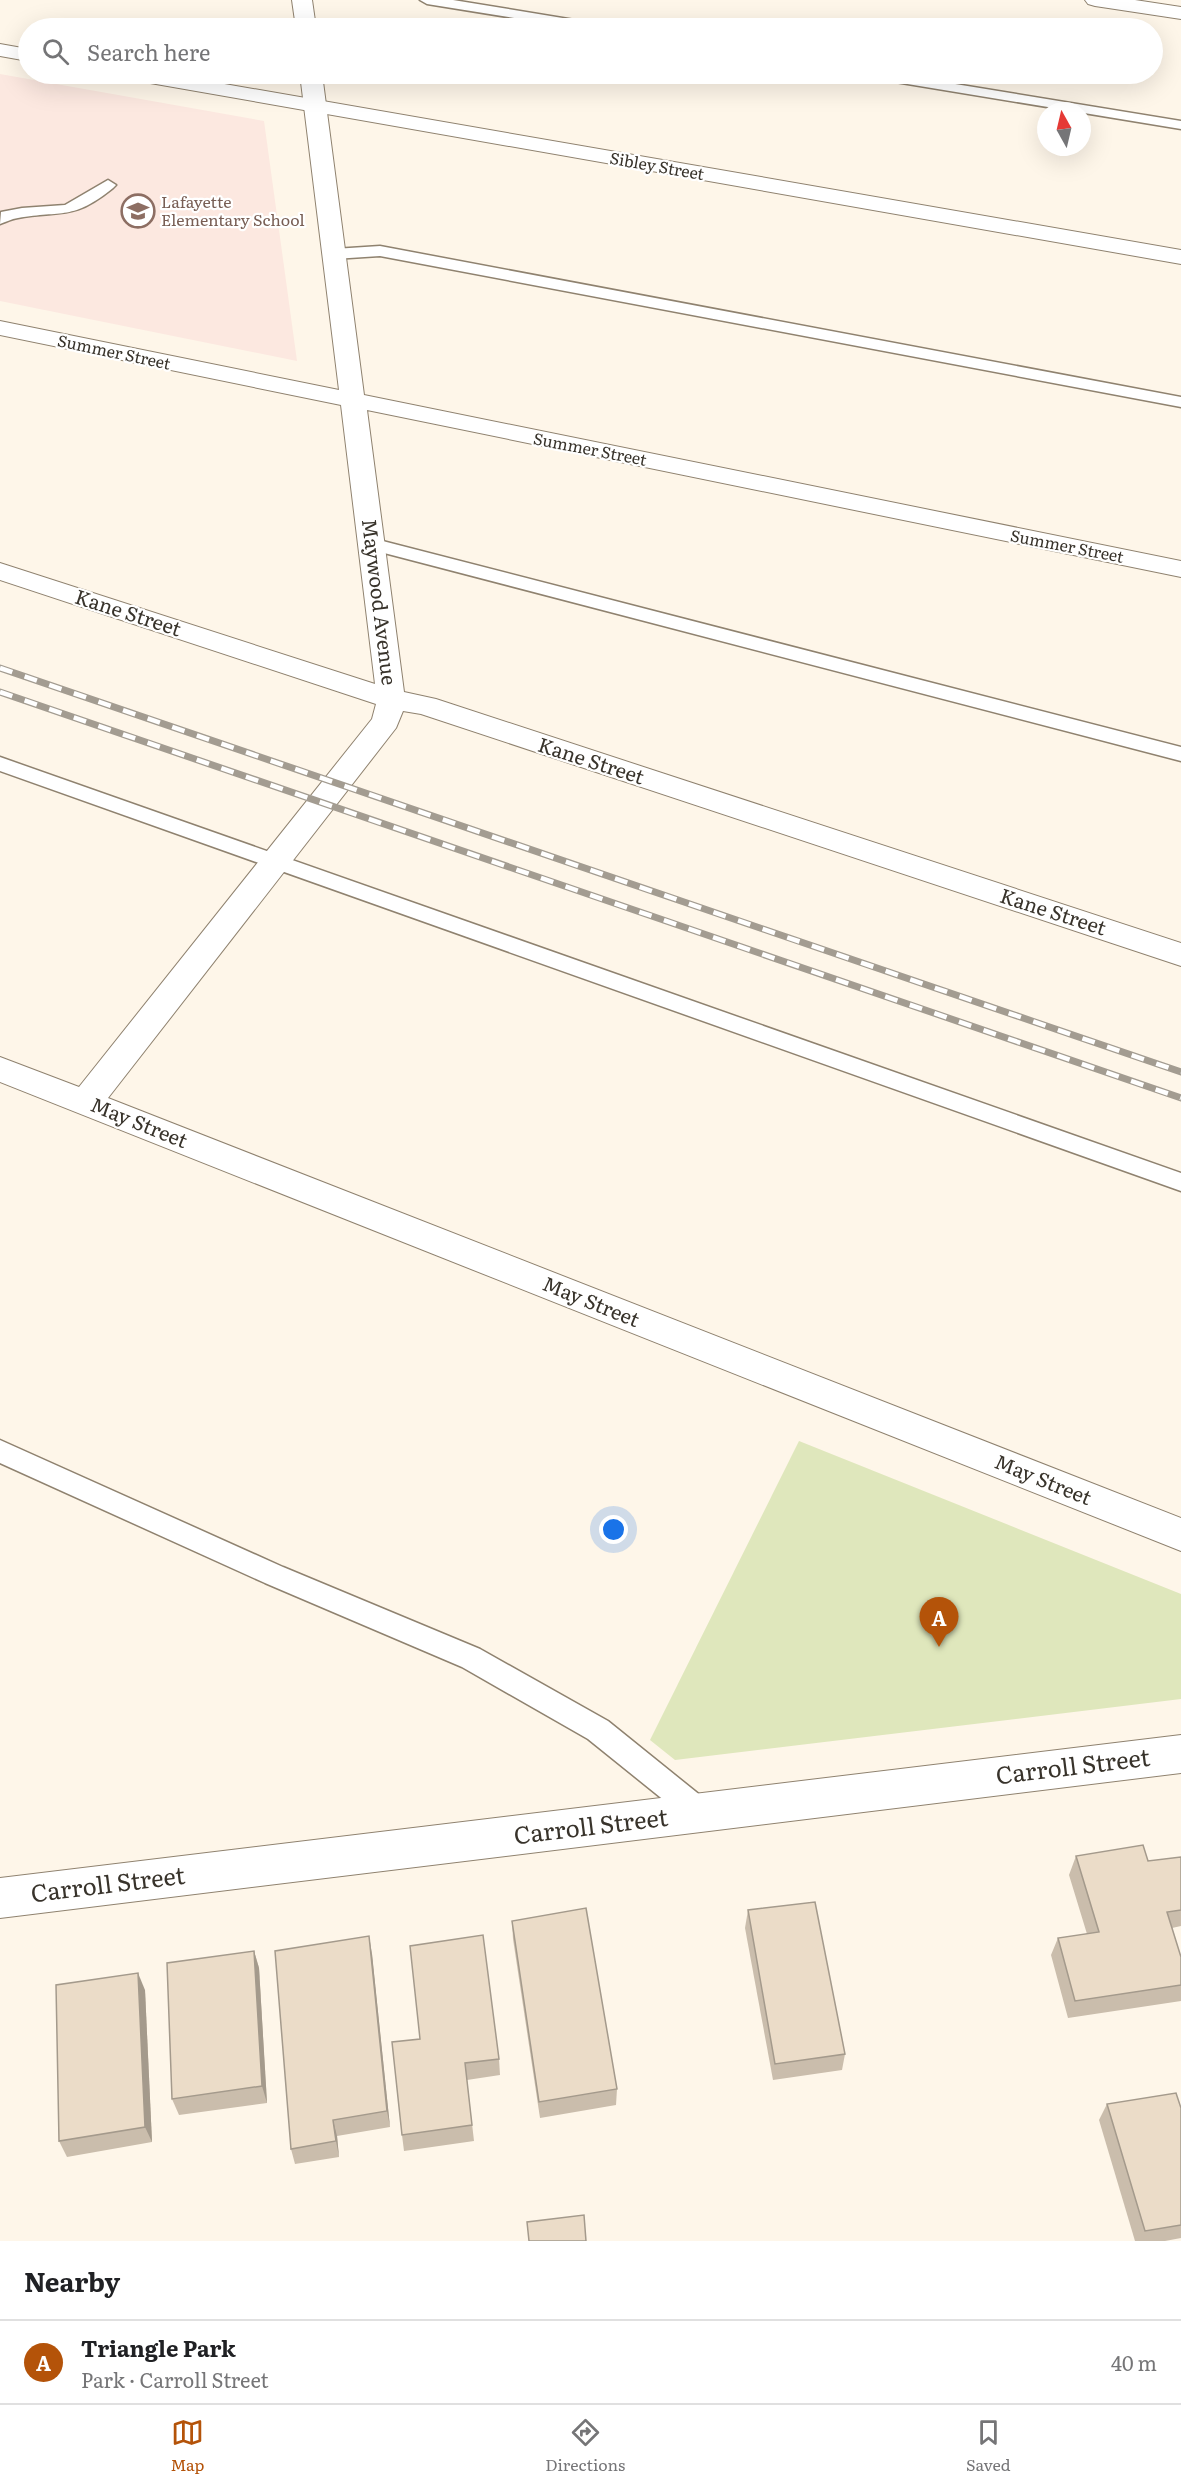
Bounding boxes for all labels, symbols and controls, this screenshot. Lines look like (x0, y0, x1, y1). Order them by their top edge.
search box (18, 18, 1163, 84)
icon: search (39, 35, 72, 68)
text: Search here (87, 35, 210, 68)
north arrow (1037, 102, 1091, 156)
street label: Sibley Street (608, 145, 707, 185)
place label: Lafayette Elementary School (161, 189, 305, 231)
school or university icon: Lafayette Elementary School (120, 193, 156, 229)
street label: Summer Street (55, 327, 173, 375)
street label: Summer Street (531, 425, 649, 471)
street label: Maywood Avenue (356, 517, 406, 687)
street label: Summer Street (1008, 522, 1126, 568)
street label: Kane Street (72, 580, 186, 642)
street label: Kane Street (535, 728, 649, 790)
street label: Kane Street (997, 879, 1111, 941)
street label: May Street (87, 1088, 193, 1154)
street label: May Street (539, 1267, 645, 1333)
street label: May Street (991, 1445, 1097, 1511)
your location (599, 1515, 628, 1544)
pin: A (920, 1598, 958, 1647)
street label: Carroll Street (994, 1738, 1152, 1791)
street label: Carroll Street (512, 1798, 670, 1851)
street label: Carroll Street (29, 1856, 187, 1909)
text: Nearby (24, 2261, 120, 2300)
text: Triangle Park (81, 2331, 236, 2364)
text: A (36, 2347, 51, 2377)
text: 40 m (1111, 2347, 1157, 2377)
text: Park · Carroll Street (81, 2364, 269, 2394)
tab: Map (170, 2416, 204, 2476)
tab: Directions (545, 2416, 625, 2476)
tab: Saved (966, 2416, 1011, 2476)

